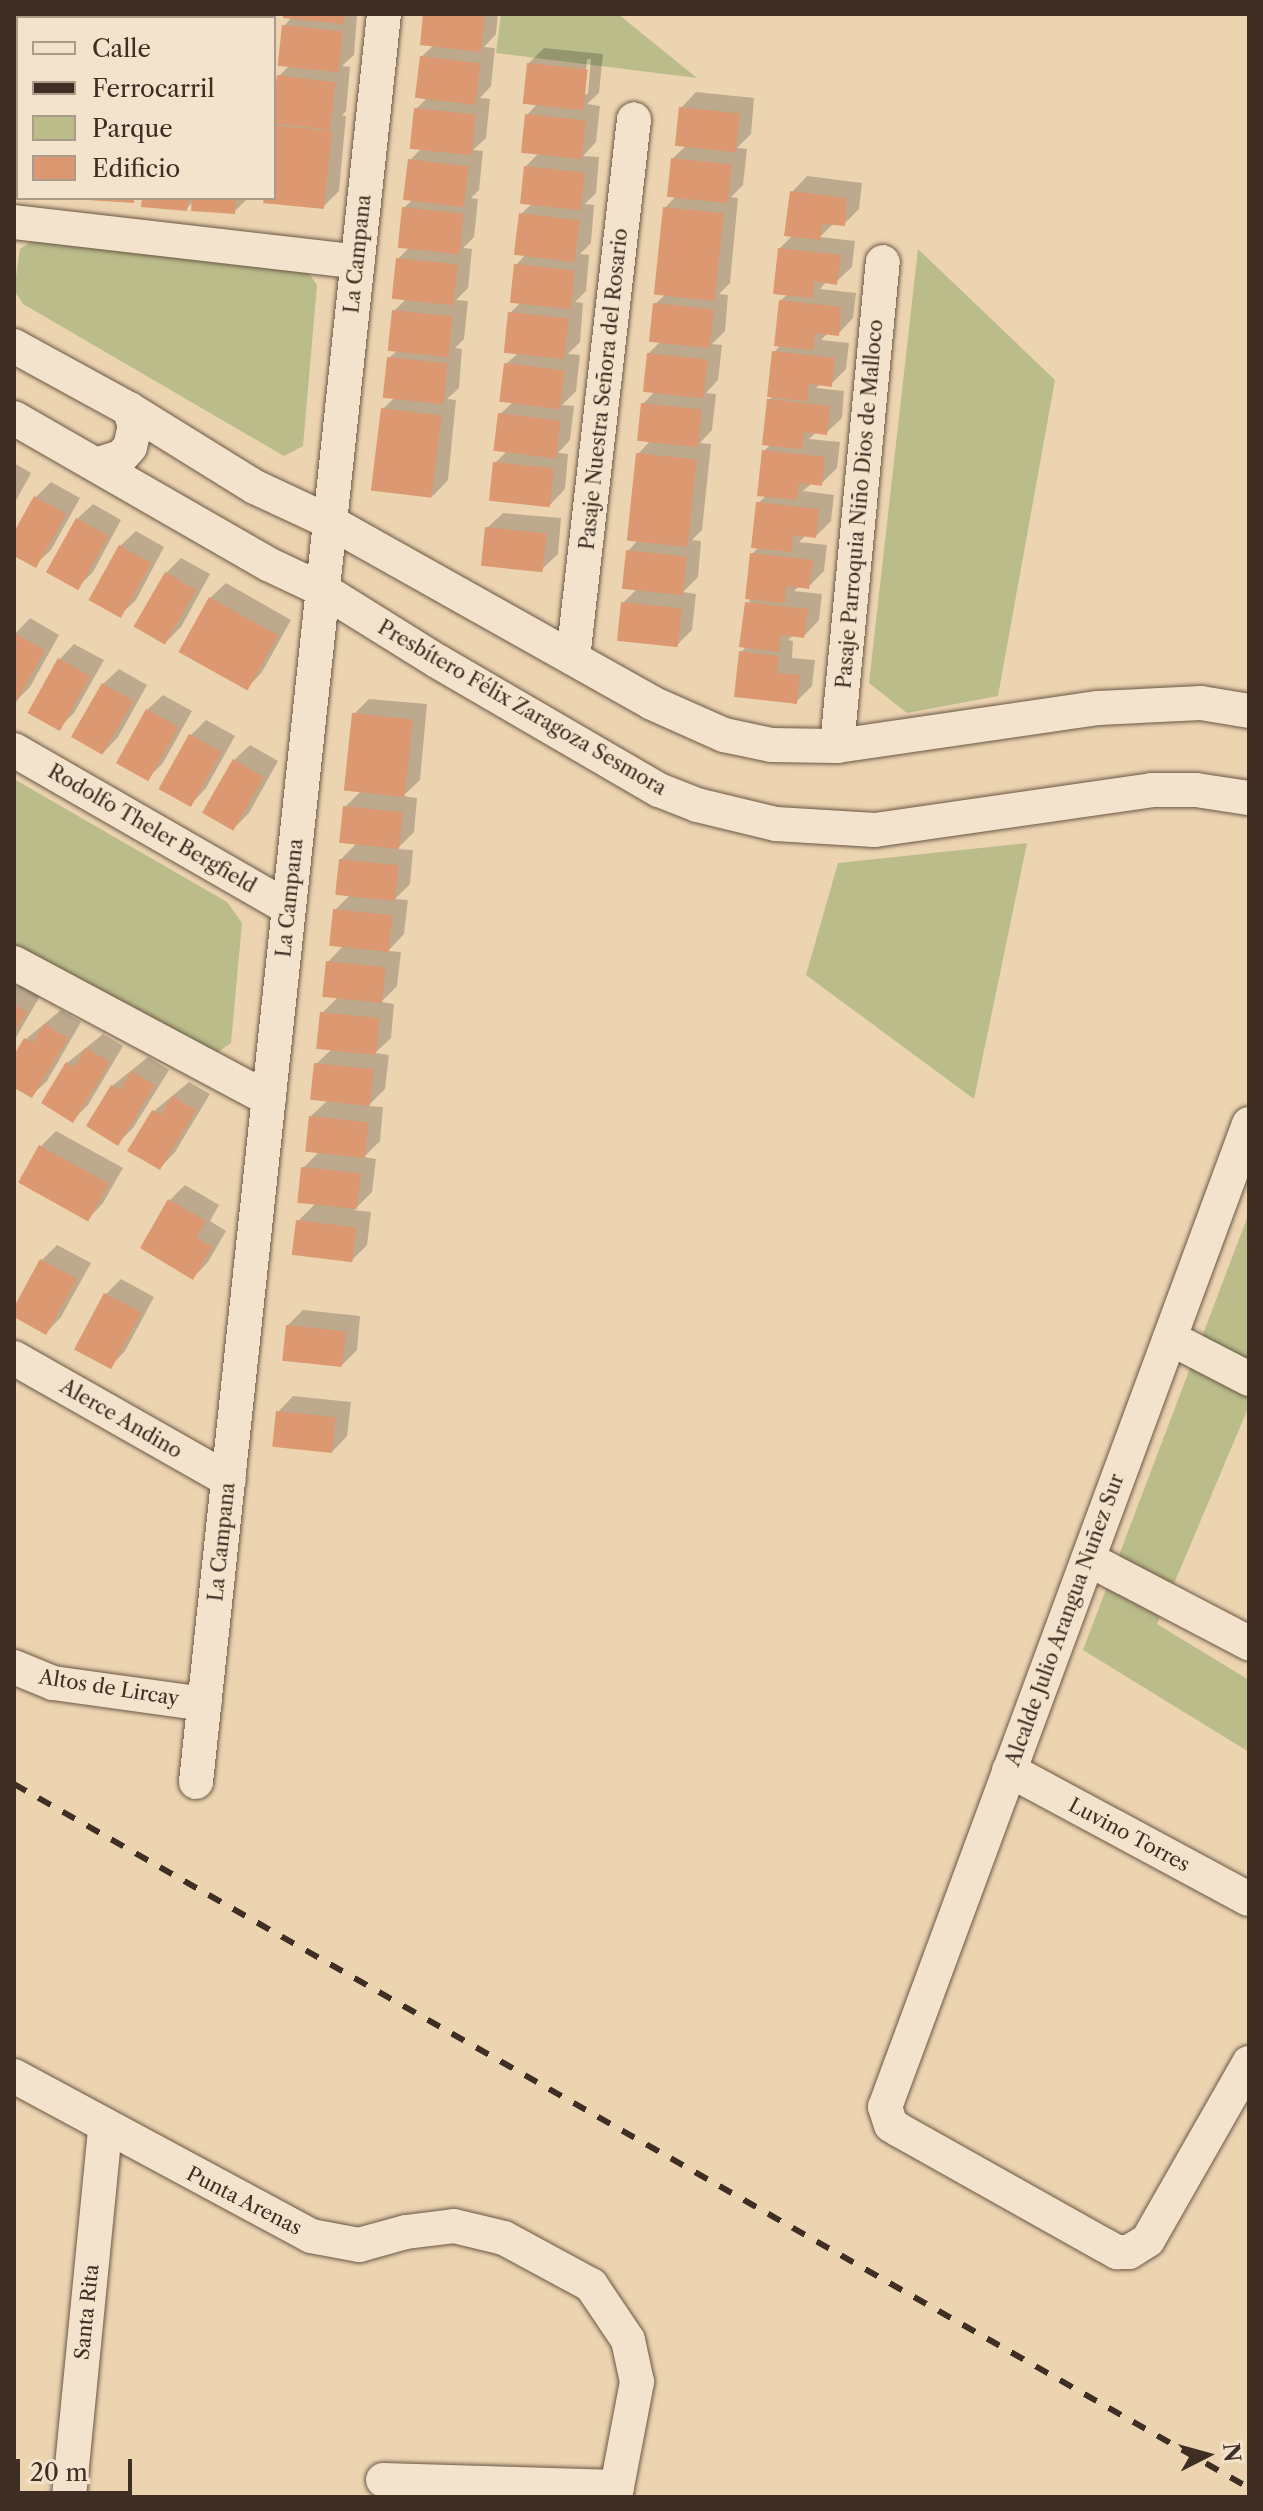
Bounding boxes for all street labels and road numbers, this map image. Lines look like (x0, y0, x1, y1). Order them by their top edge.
street label: La Campana (340, 193, 376, 315)
street label: Pasaje Nuestra Señora del Rosario (575, 227, 633, 551)
street label: Pasaje Parroquia Niño Dios de Malloco (832, 318, 888, 690)
street label: Presbítero Félix Zaragoza Sesmora (373, 615, 671, 801)
street label: Rodolfo Theler Bergfield (43, 759, 261, 899)
street label: La Campana (272, 837, 308, 959)
street label: Alerce Andino (55, 1374, 187, 1464)
street label: Alcalde Julio Arangua Nuñez Sur (1001, 1470, 1129, 1770)
street label: La Campana (204, 1481, 240, 1603)
street label: Altos de Lircay (37, 1665, 181, 1711)
street label: Luvino Torres (1064, 1793, 1194, 1877)
street label: Punta Arenas (182, 2161, 306, 2241)
street label: Santa Rita (70, 2263, 104, 2361)

